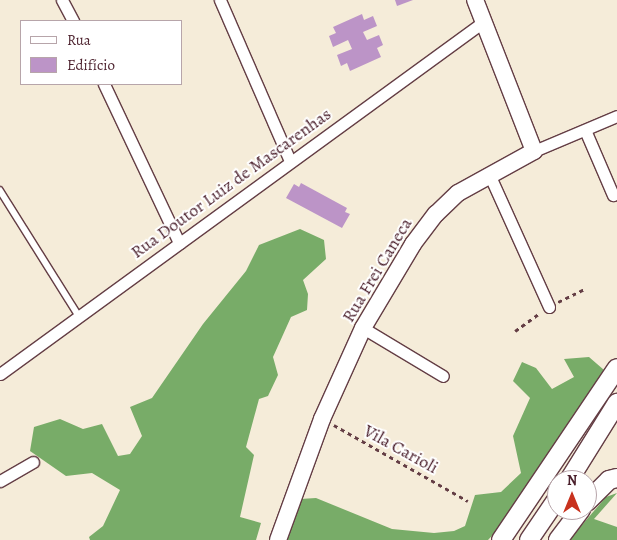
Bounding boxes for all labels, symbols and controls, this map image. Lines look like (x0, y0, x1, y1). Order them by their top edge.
legend (20, 20, 182, 85)
text: Rua (67, 30, 91, 50)
text: Edifício (67, 55, 115, 75)
street label: Rua Doutor Luiz de Mascarenhas (127, 103, 335, 263)
street label: Rua Frei Caneca (337, 214, 417, 326)
street label: Vila Carioli (360, 420, 442, 478)
north arrow (547, 470, 597, 520)
text: N (567, 471, 577, 490)

